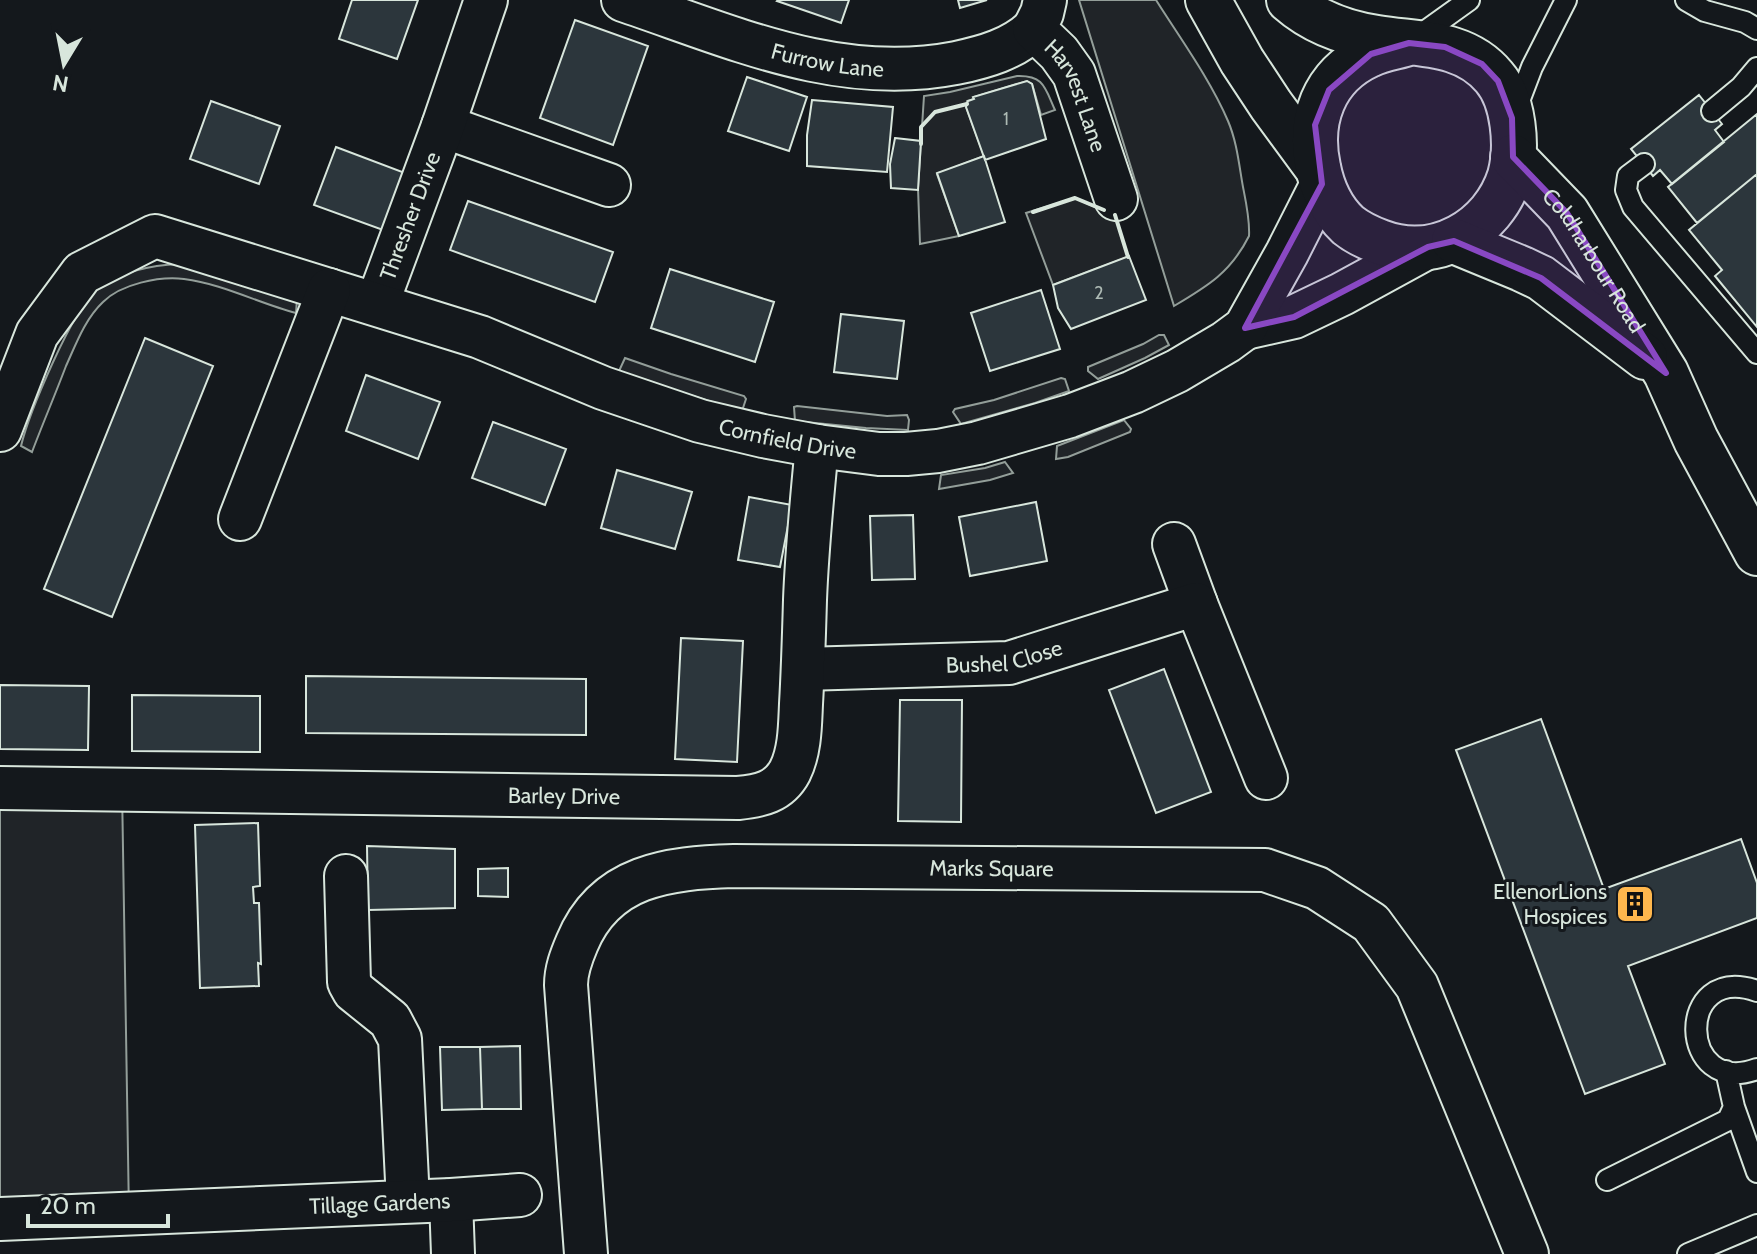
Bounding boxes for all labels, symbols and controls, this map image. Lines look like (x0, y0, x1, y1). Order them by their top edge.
north arrow (24, 24, 104, 104)
street label: Harvest Lane (1039, 34, 1112, 155)
street label: Furrow Lane (768, 38, 884, 83)
text: N (51, 69, 71, 98)
house number: 1 (1003, 108, 1009, 130)
street label: Thresher Drive (374, 148, 446, 284)
street label: Coldharbour Road (1536, 183, 1651, 338)
house number: 2 (1094, 282, 1104, 304)
street label: Cornfield Drive (716, 413, 858, 465)
street label: Bushel Close (945, 634, 1066, 679)
street label: Barley Drive (508, 782, 620, 810)
street label: Marks Square (929, 854, 1054, 882)
place label: EllenorLions Hospices (1493, 878, 1607, 930)
building icon: EllenorLions Hospices (1614, 883, 1656, 925)
scale bar (28, 1178, 168, 1228)
street label: Tillage Gardens (309, 1187, 451, 1220)
text: 20 m (40, 1191, 96, 1220)

